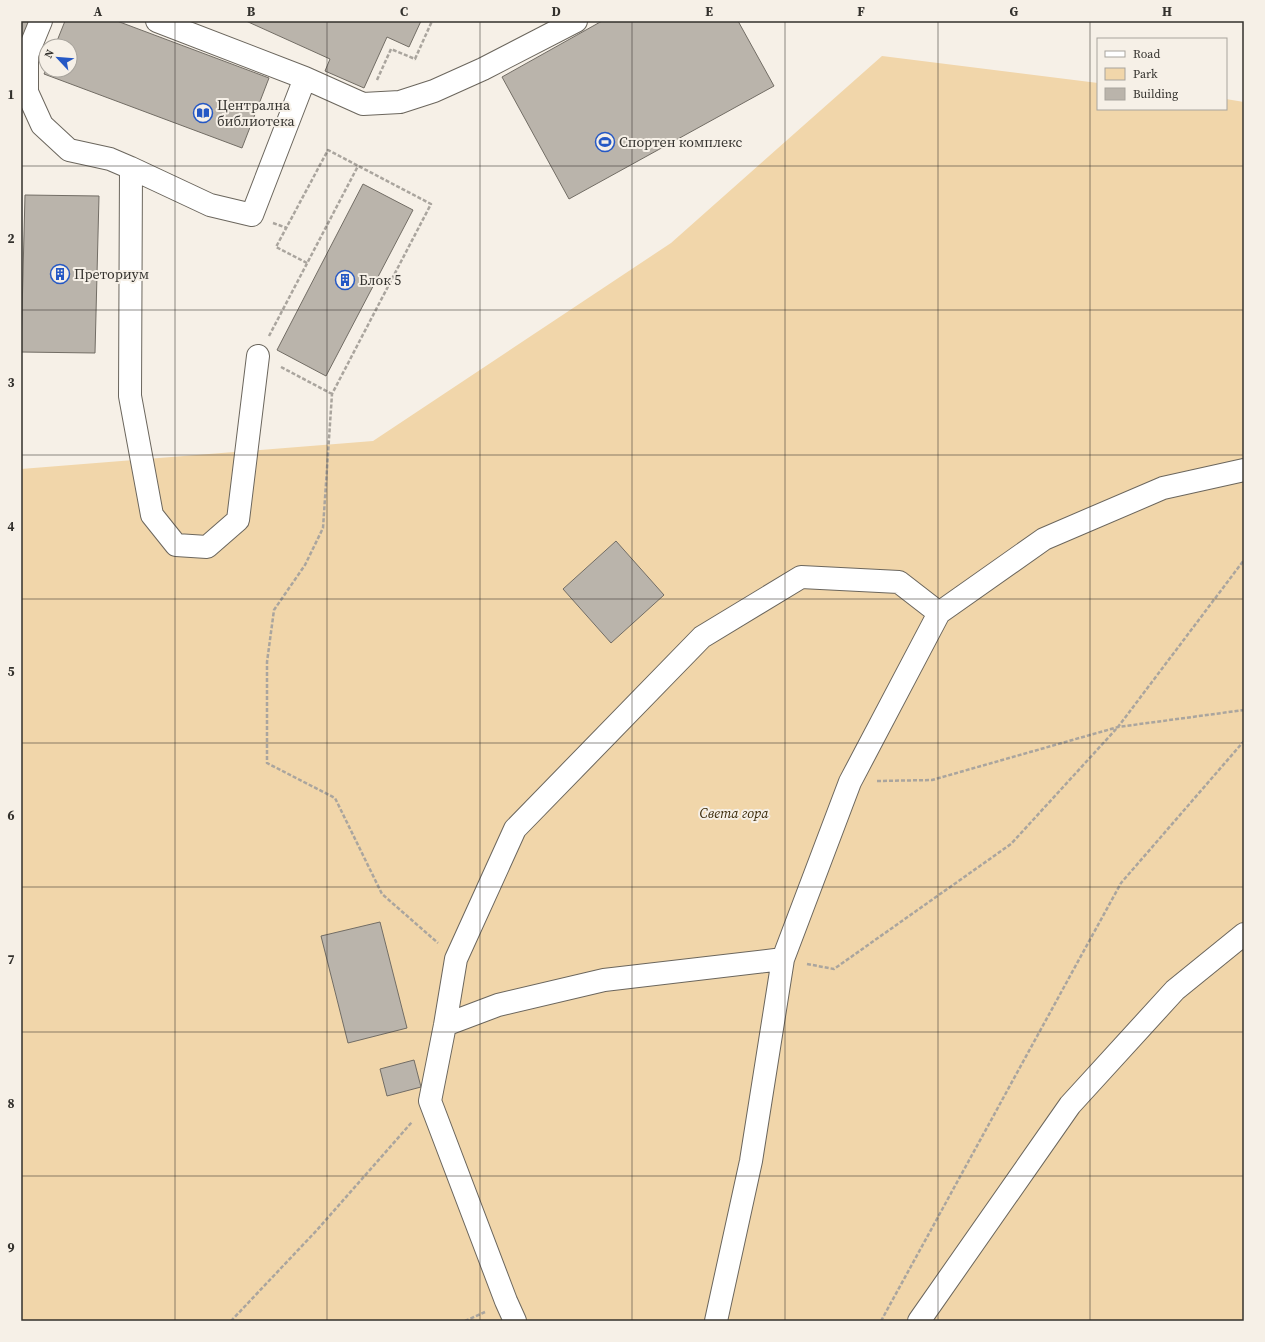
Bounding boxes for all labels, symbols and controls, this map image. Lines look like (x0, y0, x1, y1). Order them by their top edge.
text: A (94, 3, 103, 20)
text: B (247, 3, 256, 20)
text: C (400, 3, 408, 20)
text: D (551, 3, 561, 20)
text: E (705, 3, 713, 20)
text: F (857, 3, 865, 20)
text: G (1010, 3, 1019, 20)
text: H (1162, 3, 1172, 20)
north arrow (38, 38, 78, 78)
legend (1097, 38, 1227, 110)
text: Road (1133, 46, 1160, 62)
text: N (41, 47, 58, 61)
text: Park (1133, 66, 1158, 82)
text: 1 (7, 86, 15, 103)
text: Building (1133, 86, 1178, 102)
place label: Централна библиотека (217, 95, 296, 131)
library icon: Централна библиотека (192, 102, 214, 124)
sports icon: Спортен комплекс (594, 131, 616, 153)
place label: Спортен комплекс (619, 132, 743, 152)
text: 2 (7, 230, 15, 247)
building icon: Преториум (49, 263, 71, 285)
place label: Преториум (74, 264, 149, 284)
building icon: Блок 5 (334, 269, 356, 291)
place label: Блок 5 (359, 270, 401, 290)
text: 3 (7, 374, 15, 391)
text: 4 (7, 518, 15, 535)
text: 5 (7, 663, 15, 680)
park label: Света гора (699, 803, 769, 823)
text: 6 (7, 807, 15, 824)
text: 7 (7, 951, 15, 968)
text: 8 (7, 1095, 15, 1112)
text: 9 (7, 1239, 15, 1256)

